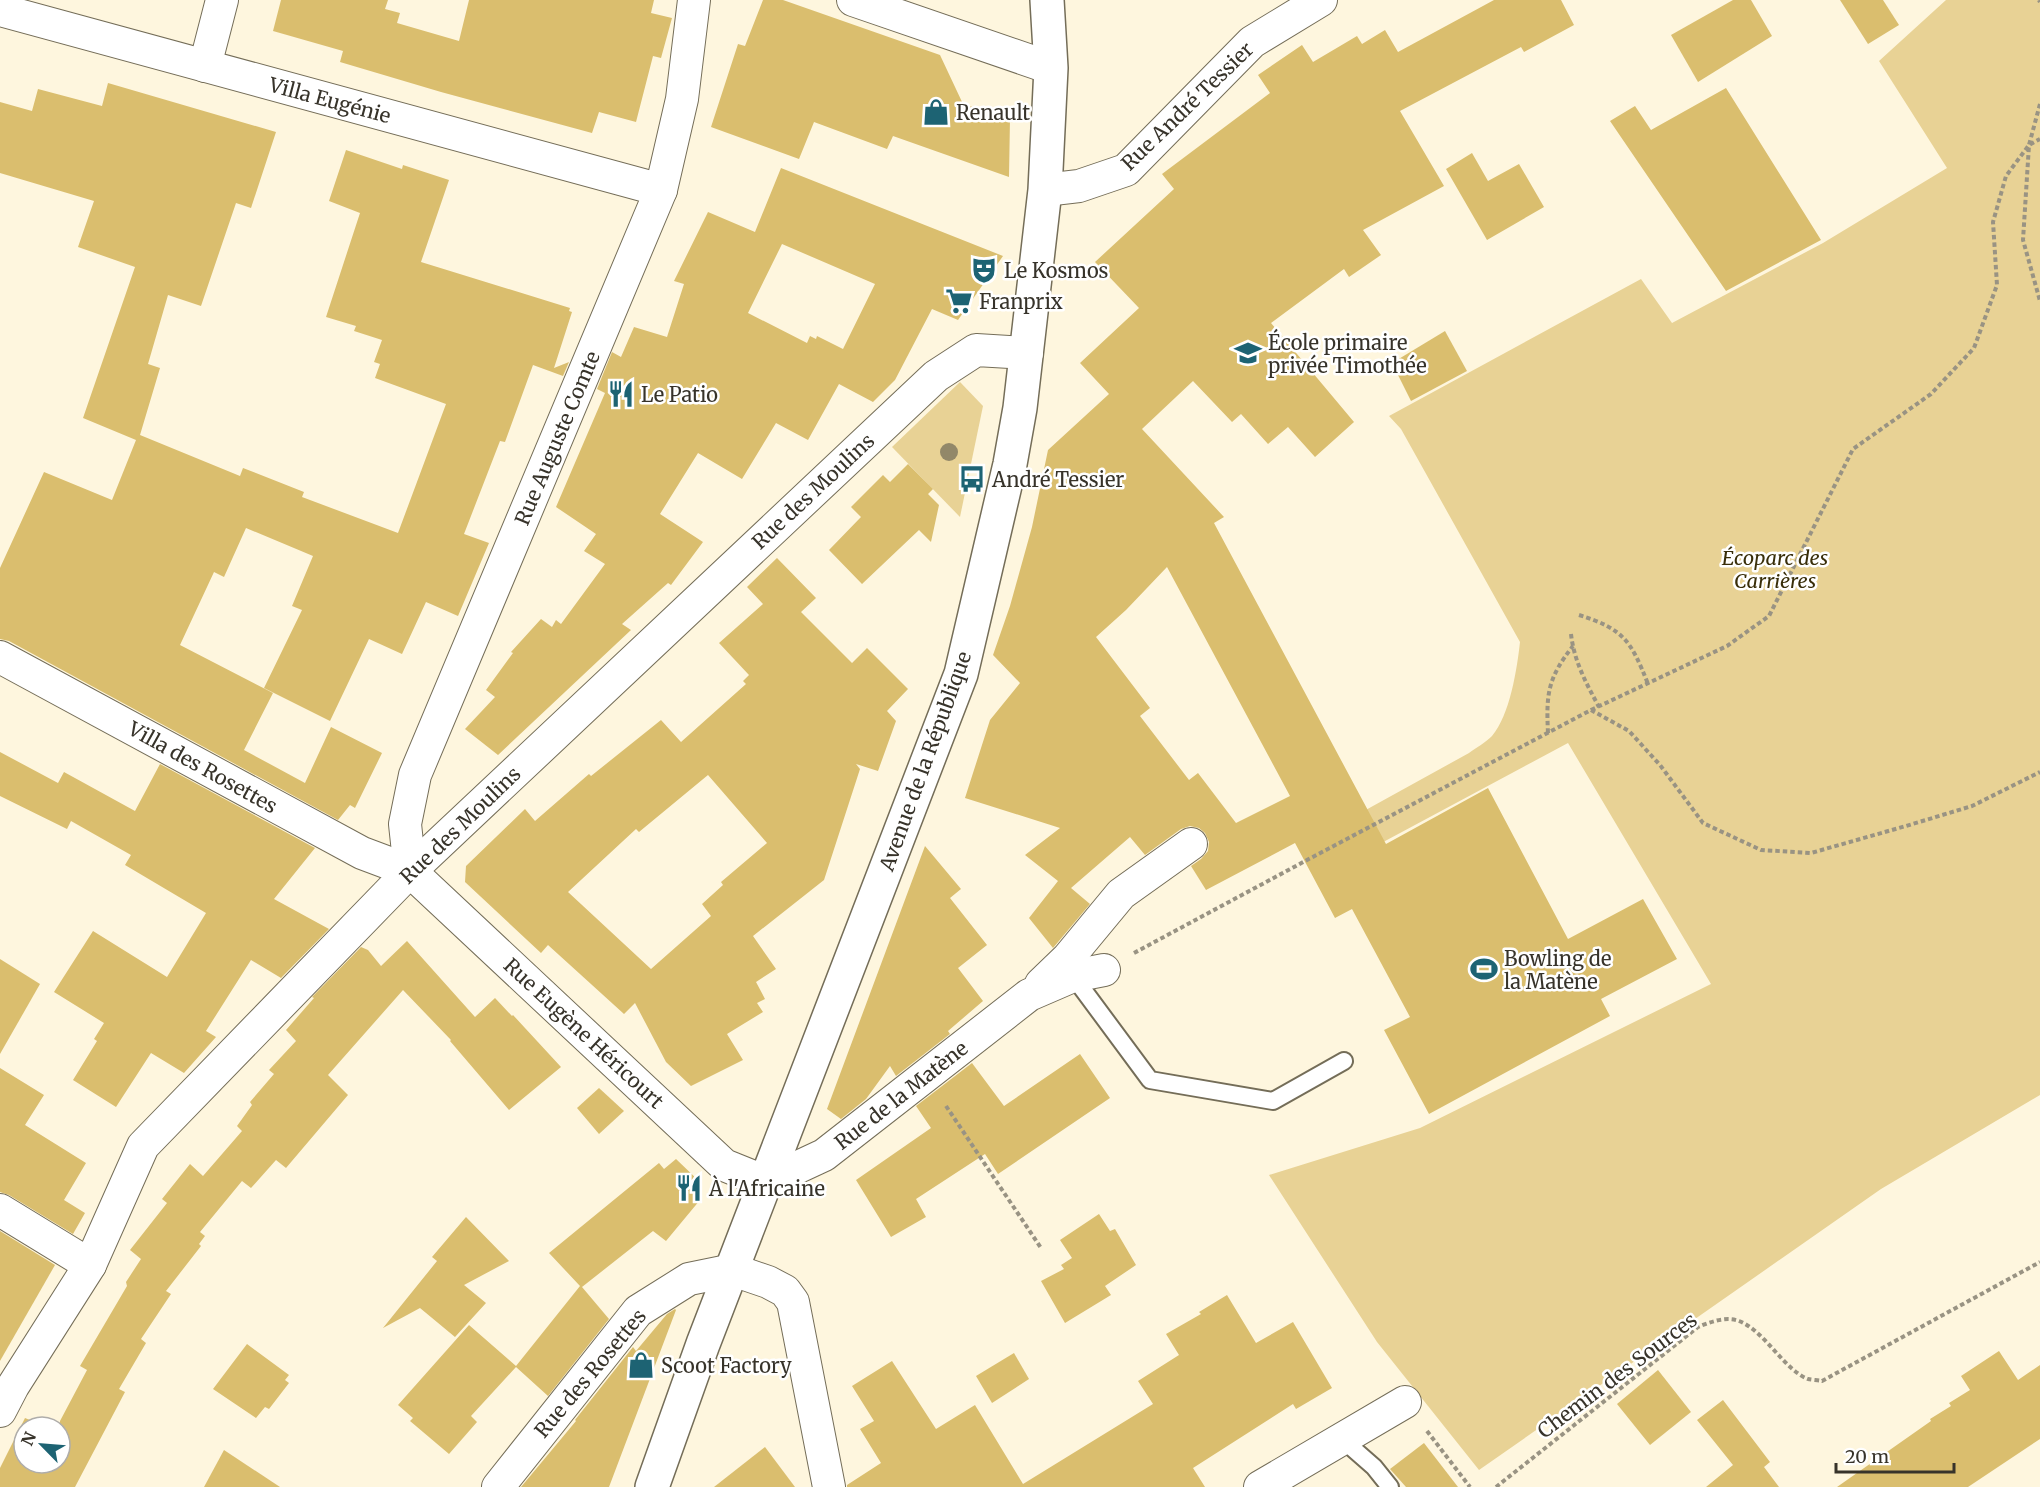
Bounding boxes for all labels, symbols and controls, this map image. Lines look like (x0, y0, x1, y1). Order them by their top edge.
street label: Rue André Tessier (1116, 37, 1258, 175)
street label: Villa Eugénie (266, 72, 393, 128)
shop icon: Renault (921, 97, 951, 127)
place label: Renault (956, 100, 1030, 125)
theatre icon: Le Kosmos (969, 255, 999, 285)
place label: Le Kosmos (1004, 258, 1108, 283)
supermarket icon: Franprix (944, 286, 974, 316)
place label: Franprix (979, 289, 1063, 314)
place label: École primaire privée Timothée (1268, 328, 1427, 378)
school or university icon: École primaire privée Timothée (1233, 338, 1263, 368)
street label: Rue Auguste Comte (509, 347, 605, 529)
restaurant icon: Le Patio (606, 379, 636, 409)
place label: Le Patio (641, 382, 718, 407)
street label: Rue des Moulins (747, 428, 879, 554)
bus stop icon: André Tessier (957, 464, 987, 494)
place label: André Tessier (991, 467, 1124, 492)
park label: Écoparc des Carrières (1722, 545, 1828, 593)
street label: Avenue de la République (873, 648, 976, 875)
street label: Villa des Rosettes (123, 715, 282, 818)
street label: Rue des Moulins (394, 761, 526, 889)
place label: Bowling de la Matène (1504, 946, 1611, 994)
street label: Rue Eugène Héricourt (499, 952, 669, 1114)
sports icon: Bowling de la Matène (1469, 954, 1499, 984)
street label: Rue de la Matène (829, 1035, 973, 1155)
restaurant icon: À l'Africaine (674, 1173, 704, 1203)
place label: À l'Africaine (708, 1174, 825, 1201)
street label: Rue des Rosettes (529, 1304, 651, 1442)
street label: Chemin des Sources (1532, 1307, 1702, 1443)
shop icon: Scoot Factory (626, 1350, 656, 1380)
place label: Scoot Factory (661, 1353, 792, 1378)
north arrow (12, 1415, 72, 1475)
text: N (17, 1428, 40, 1449)
scale bar (1836, 1436, 1954, 1474)
text: 20 m (1845, 1445, 1889, 1468)

